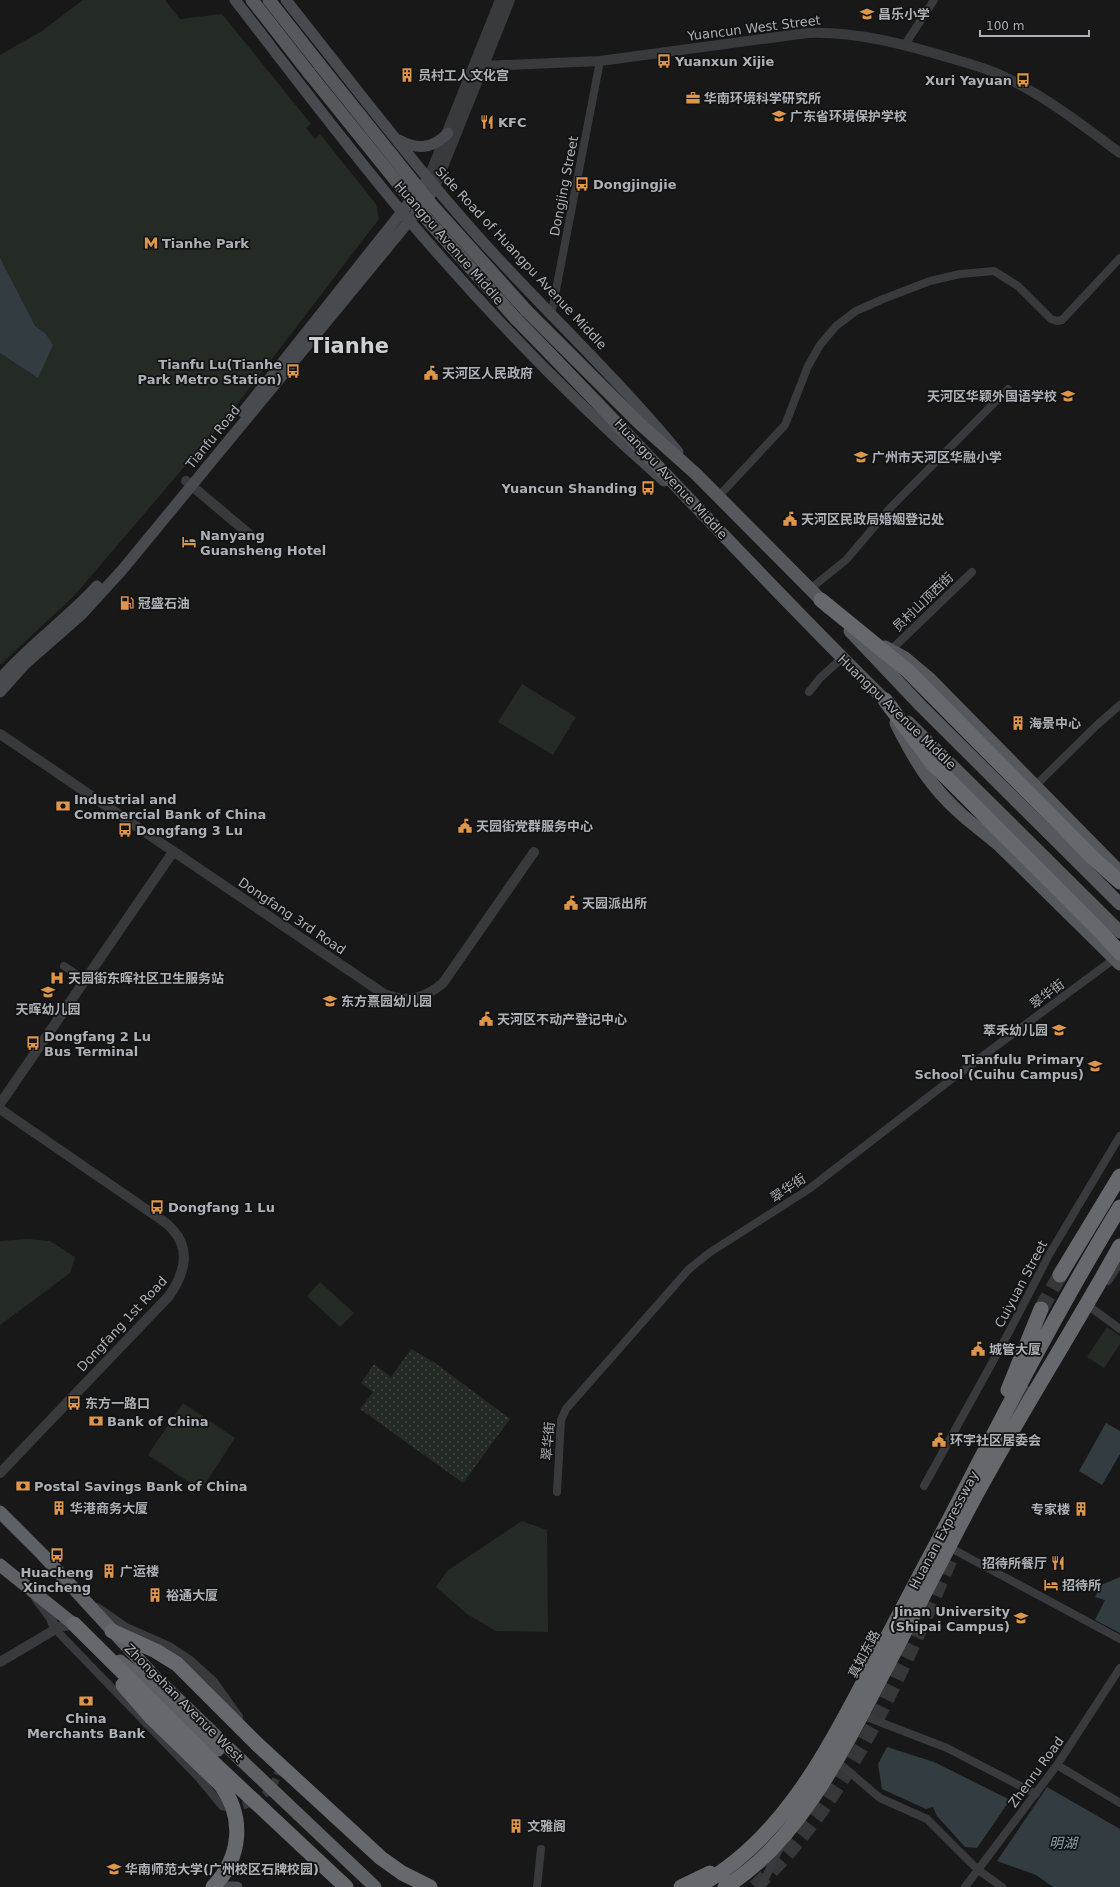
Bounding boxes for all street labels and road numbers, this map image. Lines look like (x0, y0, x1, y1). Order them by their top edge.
street label: Yuancun West Street (685, 12, 822, 44)
street label: Dongjing Street (547, 135, 581, 237)
street label: Side Road of Huangpu Avenue Middle (432, 164, 610, 352)
street label: Huangpu Avenue Middle (391, 178, 507, 308)
street label: Tianfu Road (182, 402, 243, 472)
street label: Huangpu Avenue Middle (611, 416, 731, 542)
street label: 员村山顶西街 (890, 570, 956, 634)
street label: Huangpu Avenue Middle (835, 652, 959, 772)
street label: Dongfang 3rd Road (236, 875, 348, 957)
street label: 翠华街 (1027, 976, 1067, 1012)
street label: 翠华街 (768, 1171, 808, 1205)
street label: Cuiyuan Street (992, 1238, 1050, 1330)
street label: Dongfang 1st Road (74, 1273, 170, 1375)
street label: 翠华街 (539, 1421, 557, 1461)
street label: Huanan Expressway (906, 1468, 982, 1592)
street label: 真如东路 (845, 1628, 883, 1680)
street label: Zhongshan Avenue West (122, 1641, 246, 1765)
street label: Zhenru Road (1005, 1734, 1067, 1810)

